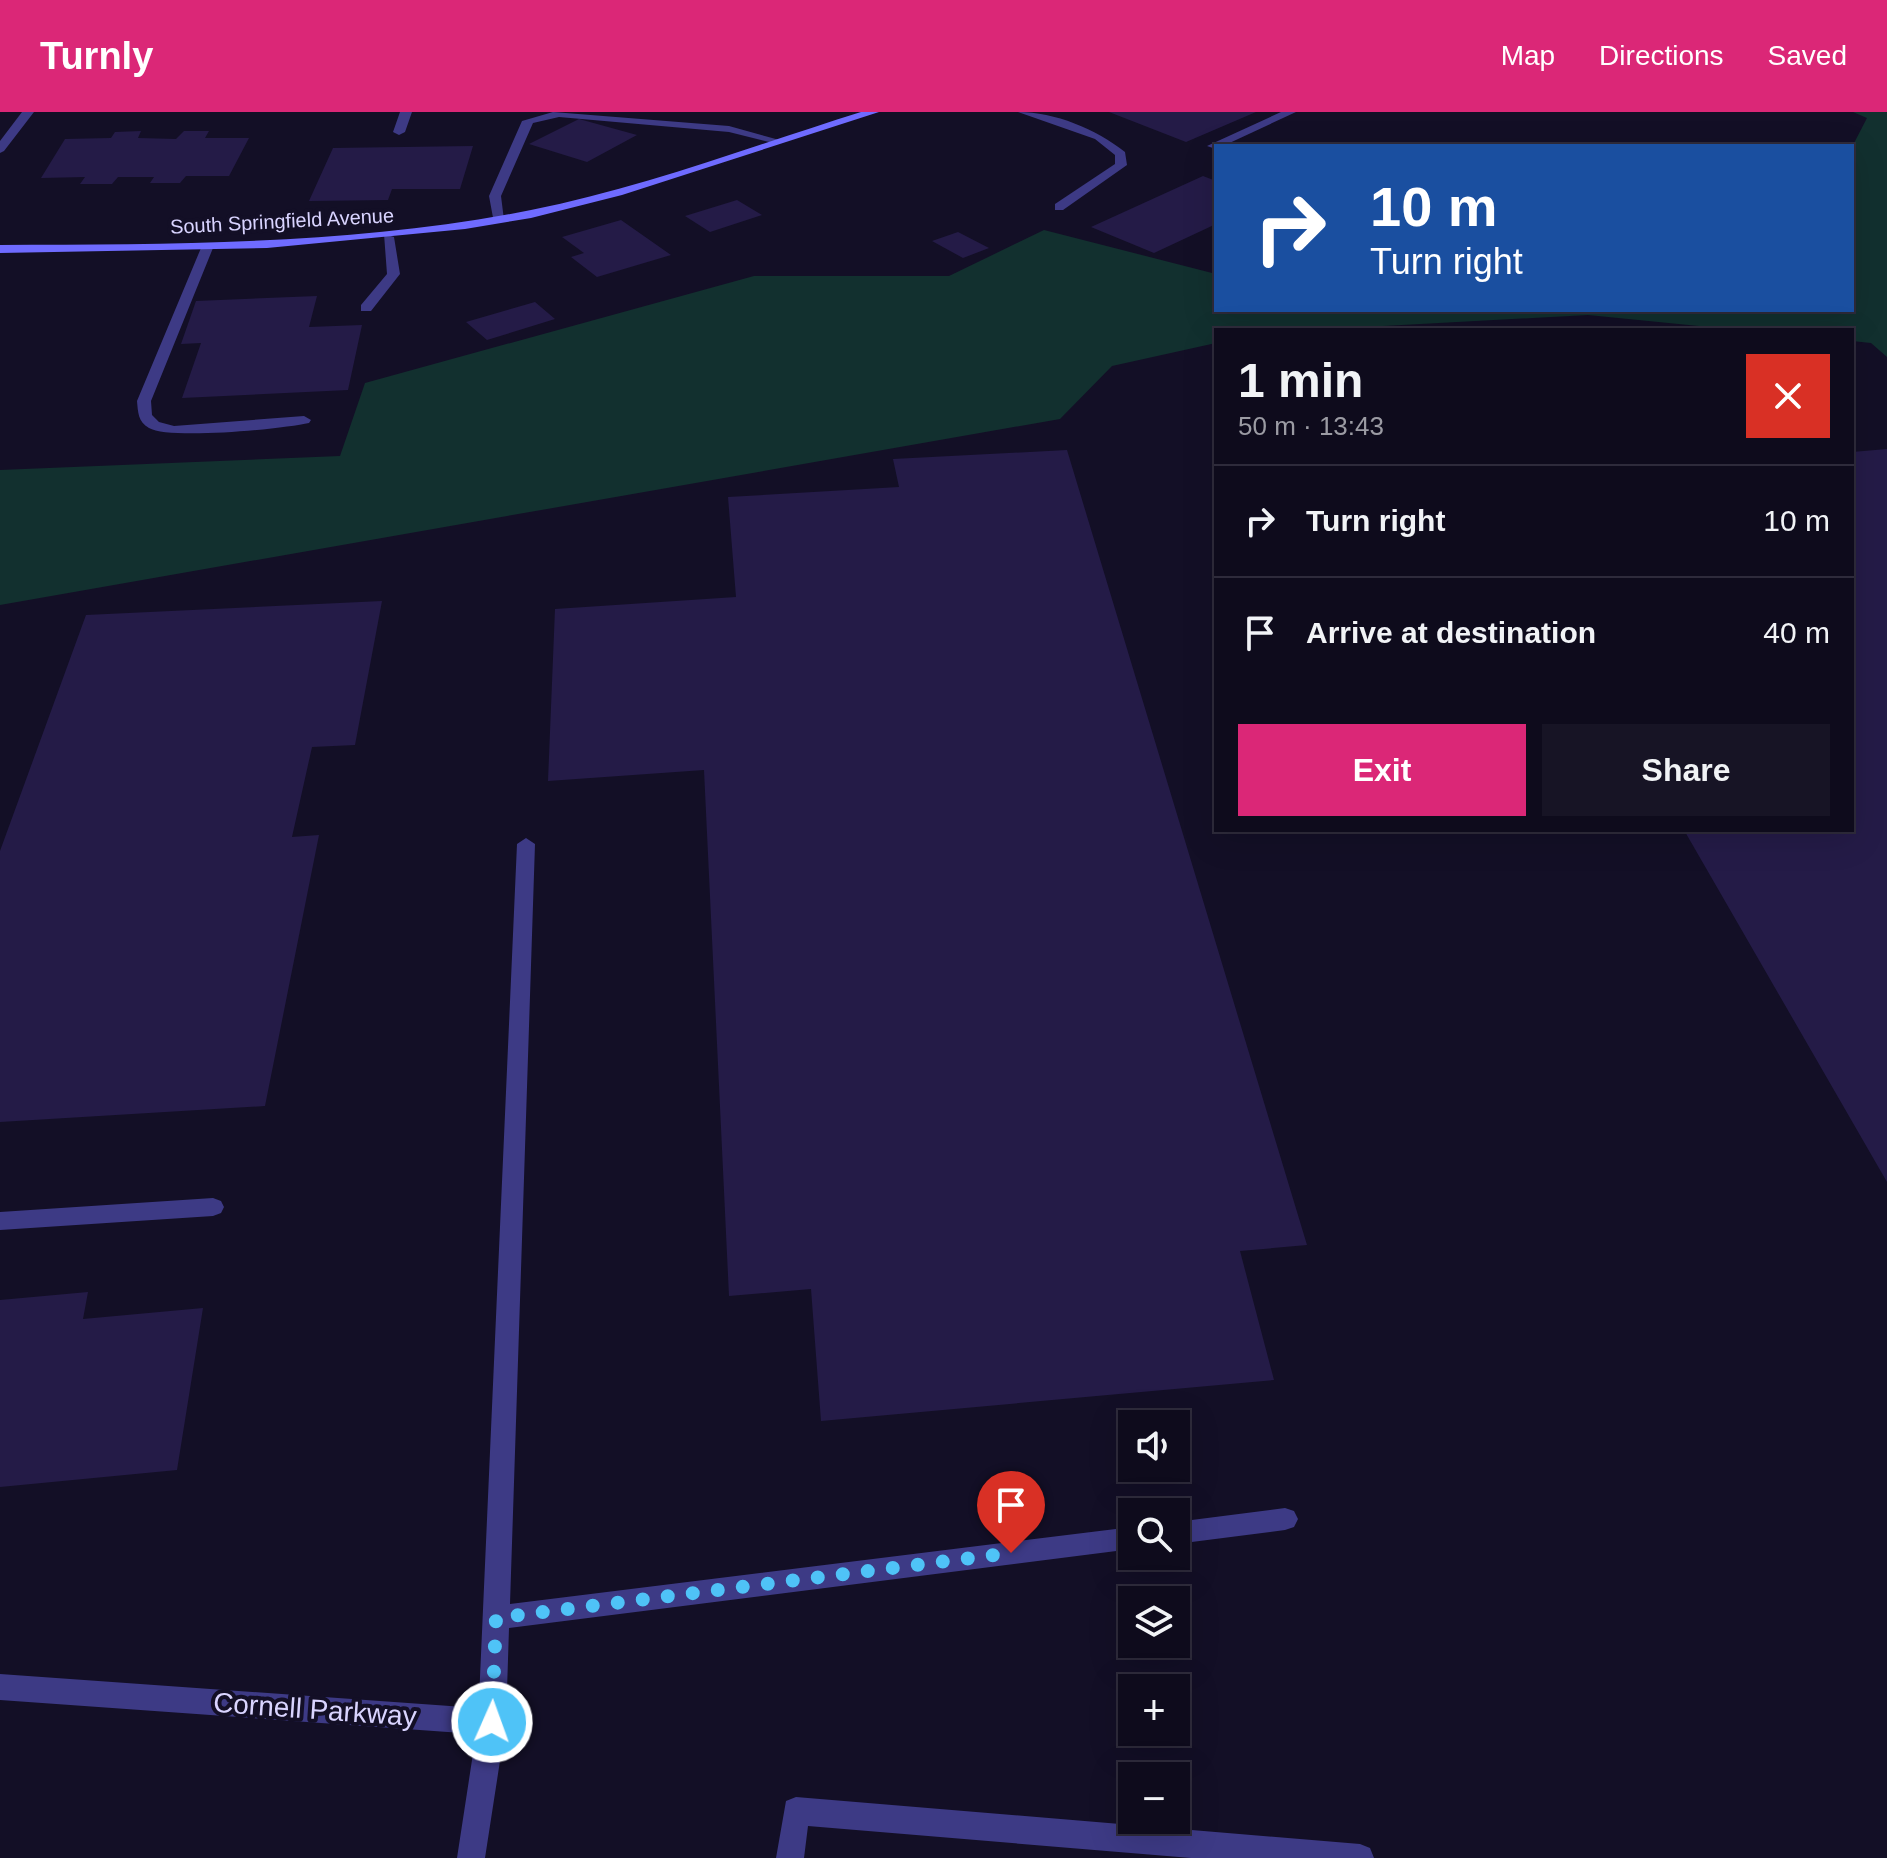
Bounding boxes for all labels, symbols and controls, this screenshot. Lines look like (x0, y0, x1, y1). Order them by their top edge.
text: Turnly (40, 35, 153, 77)
text: Map (1501, 40, 1555, 71)
text: Directions (1599, 40, 1724, 71)
text: Saved (1768, 40, 1847, 71)
text: 10 m (1370, 175, 1498, 238)
icon: right (1238, 176, 1342, 280)
street label: South Springfield Avenue (169, 204, 395, 238)
text: Turn right (1370, 241, 1523, 282)
text: 1 min (1238, 354, 1363, 407)
button: close (1746, 354, 1830, 438)
text: 50 m · 13:43 (1238, 411, 1384, 441)
icon: right (1238, 499, 1282, 543)
text: Turn right (1306, 504, 1445, 537)
text: 10 m (1763, 504, 1830, 537)
icon: arrive (1238, 611, 1282, 655)
text: Arrive at destination (1306, 616, 1596, 649)
text: 40 m (1763, 616, 1830, 649)
button: Exit (1238, 724, 1526, 816)
button: Share (1542, 724, 1830, 816)
map controls (1118, 1410, 1190, 1834)
button: sound (1118, 1410, 1190, 1482)
pin (977, 1471, 1045, 1553)
icon: arrive (989, 1483, 1033, 1527)
button: search (1118, 1498, 1190, 1570)
button: layers (1118, 1586, 1190, 1658)
button: + (1118, 1674, 1190, 1746)
position arrow (450, 1680, 534, 1764)
street label: Cornell Parkway (212, 1687, 418, 1732)
button: − (1118, 1762, 1190, 1834)

